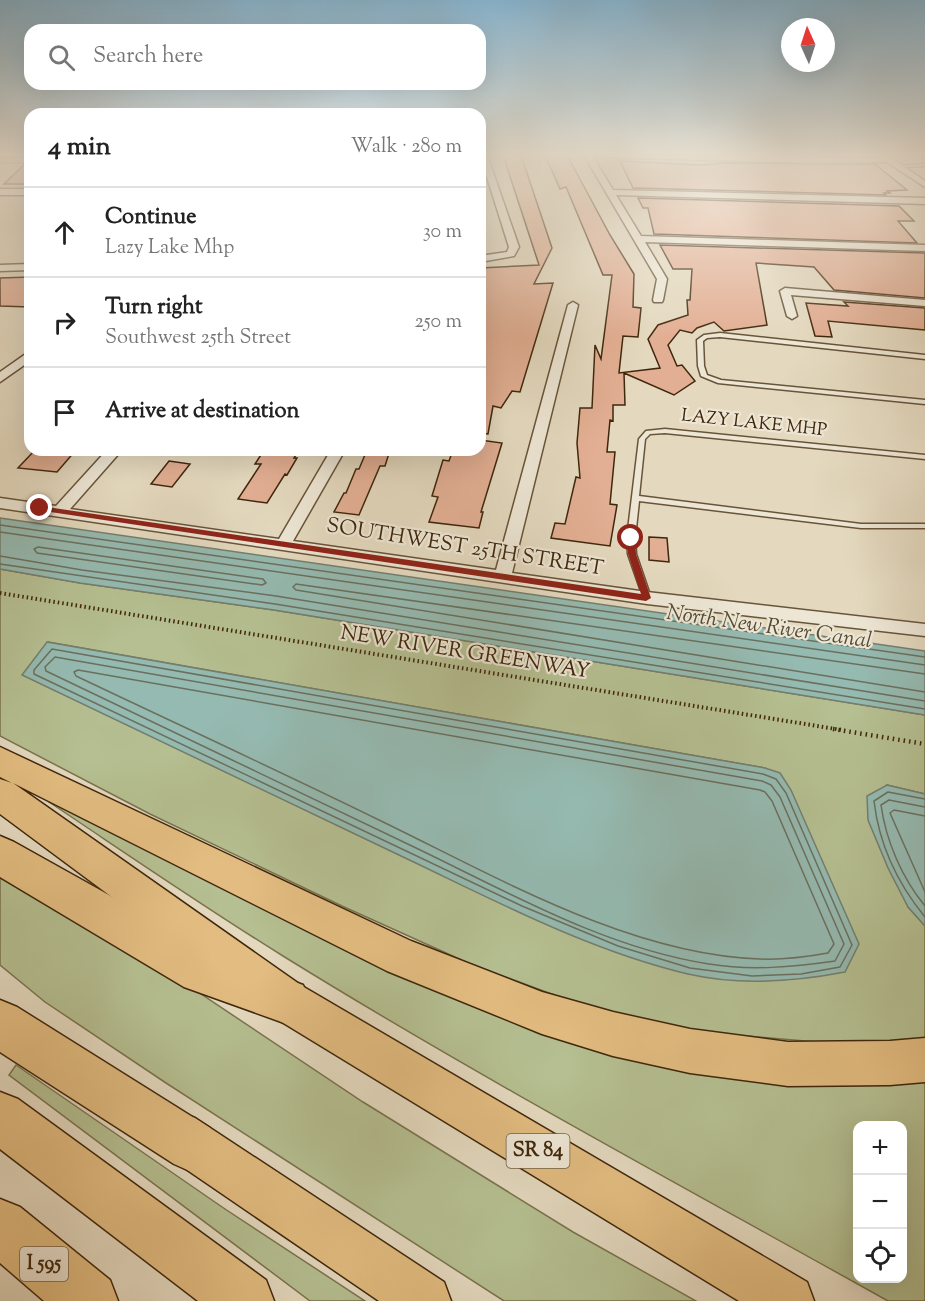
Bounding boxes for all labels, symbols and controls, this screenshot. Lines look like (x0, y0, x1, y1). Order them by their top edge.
north arrow (781, 18, 835, 72)
search box (24, 24, 486, 90)
icon: search (45, 41, 78, 74)
text: Search here (93, 41, 203, 73)
text: 4 min (48, 129, 111, 166)
text: Walk · 280 m (351, 133, 462, 162)
text: Continue (105, 202, 196, 234)
icon: ahead (48, 216, 81, 249)
text: 30 m (423, 218, 462, 247)
text: Lazy Lake Mhp (105, 234, 234, 263)
text: Turn right (105, 292, 202, 324)
icon: right (48, 306, 81, 339)
text: 250 m (414, 308, 462, 337)
text: Southwest 25th Street (105, 324, 291, 353)
icon: arrive (48, 396, 81, 429)
text: Arrive at destination (105, 396, 300, 428)
street label: LAZY LAKE MHP (680, 403, 828, 445)
route end (26, 494, 52, 520)
street label: SOUTHWEST 25TH STREET (324, 511, 606, 585)
route start (617, 524, 643, 550)
water label: North New River Canal (664, 598, 874, 658)
street label: NEW RIVER GREENWAY (338, 618, 592, 688)
map controls (853, 1121, 907, 1283)
button: + (853, 1121, 907, 1175)
road number: SR 84 (506, 1134, 570, 1168)
button: − (853, 1175, 907, 1229)
button: locate (853, 1229, 907, 1283)
road number: I 595 (20, 1247, 68, 1281)

